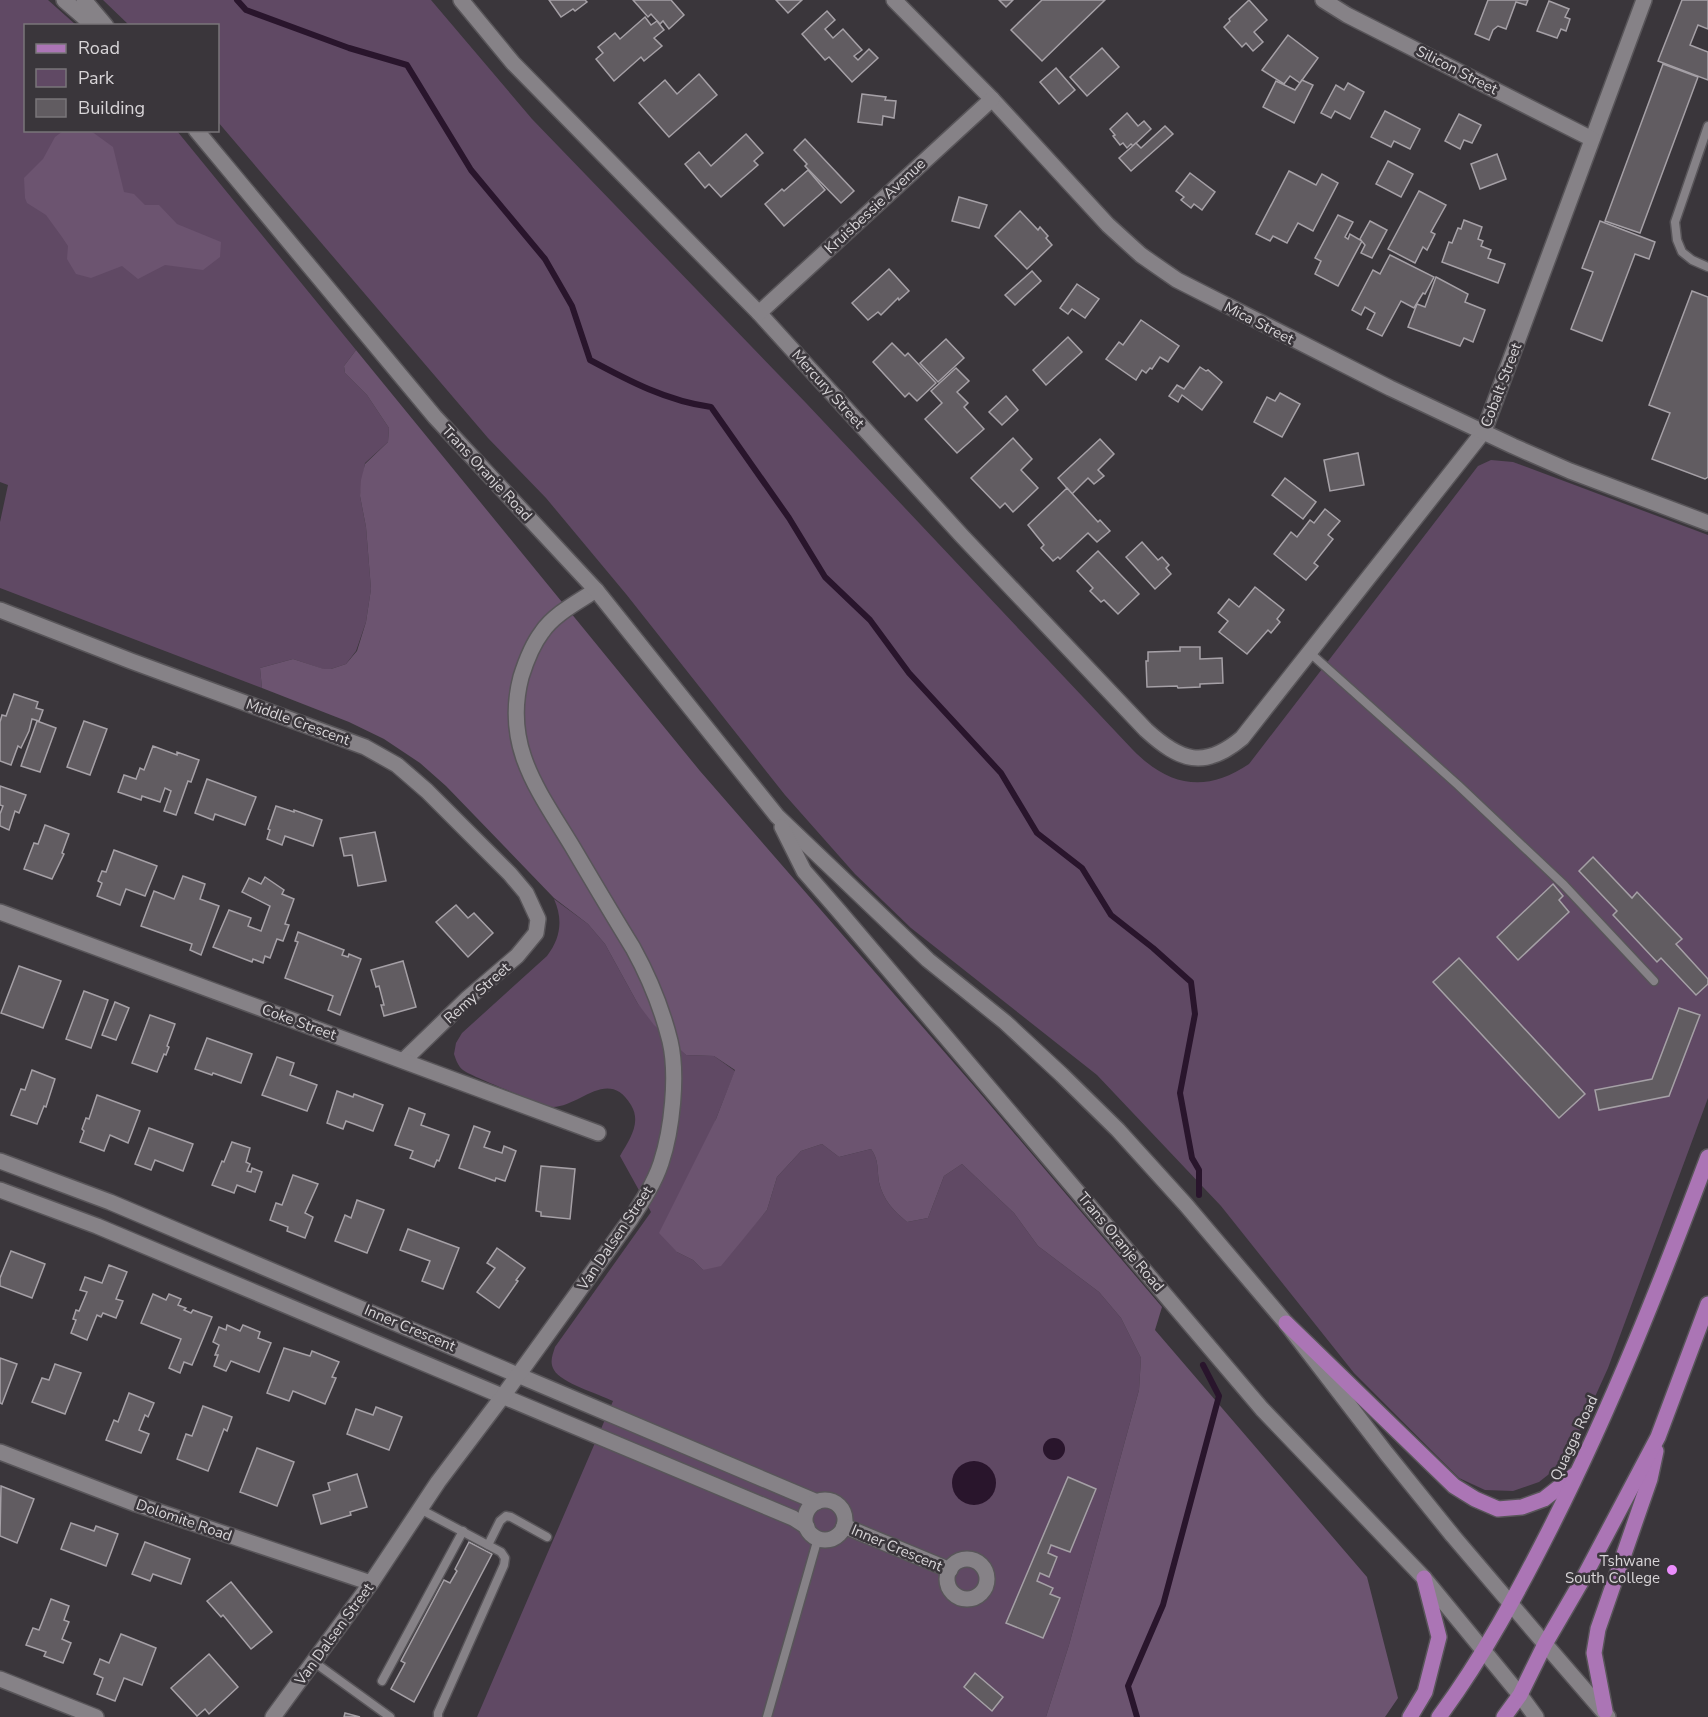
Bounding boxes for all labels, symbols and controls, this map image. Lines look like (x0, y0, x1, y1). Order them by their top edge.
legend (24, 24, 219, 132)
text: Road (78, 36, 120, 60)
street label: Silicon Street (1413, 41, 1502, 99)
text: Park (78, 66, 115, 90)
text: Building (78, 96, 145, 120)
street label: Kruisbessie Avenue (820, 154, 930, 258)
street label: Mica Street (1221, 297, 1298, 349)
street label: Cobalt Street (1476, 339, 1527, 430)
street label: Mercury Street (787, 345, 869, 433)
street label: Trans Oranje Road (437, 421, 537, 525)
street label: Middle Crescent (243, 694, 353, 750)
street label: Remy Street (439, 957, 515, 1028)
street label: Coke Street (259, 999, 340, 1045)
street label: Van Dalsen Street (572, 1181, 658, 1295)
street label: Trans Oranje Road (1073, 1188, 1169, 1296)
street label: Inner Crescent (361, 1300, 459, 1356)
street label: Quagga Road (1545, 1392, 1603, 1484)
street label: Dolomite Road (133, 1494, 235, 1546)
street label: Inner Crescent (848, 1520, 946, 1576)
place label: Tshwane South College (1565, 1551, 1660, 1588)
marker: Tshwane South College (1665, 1563, 1679, 1577)
street label: Van Dalsen Street (290, 1578, 378, 1690)

